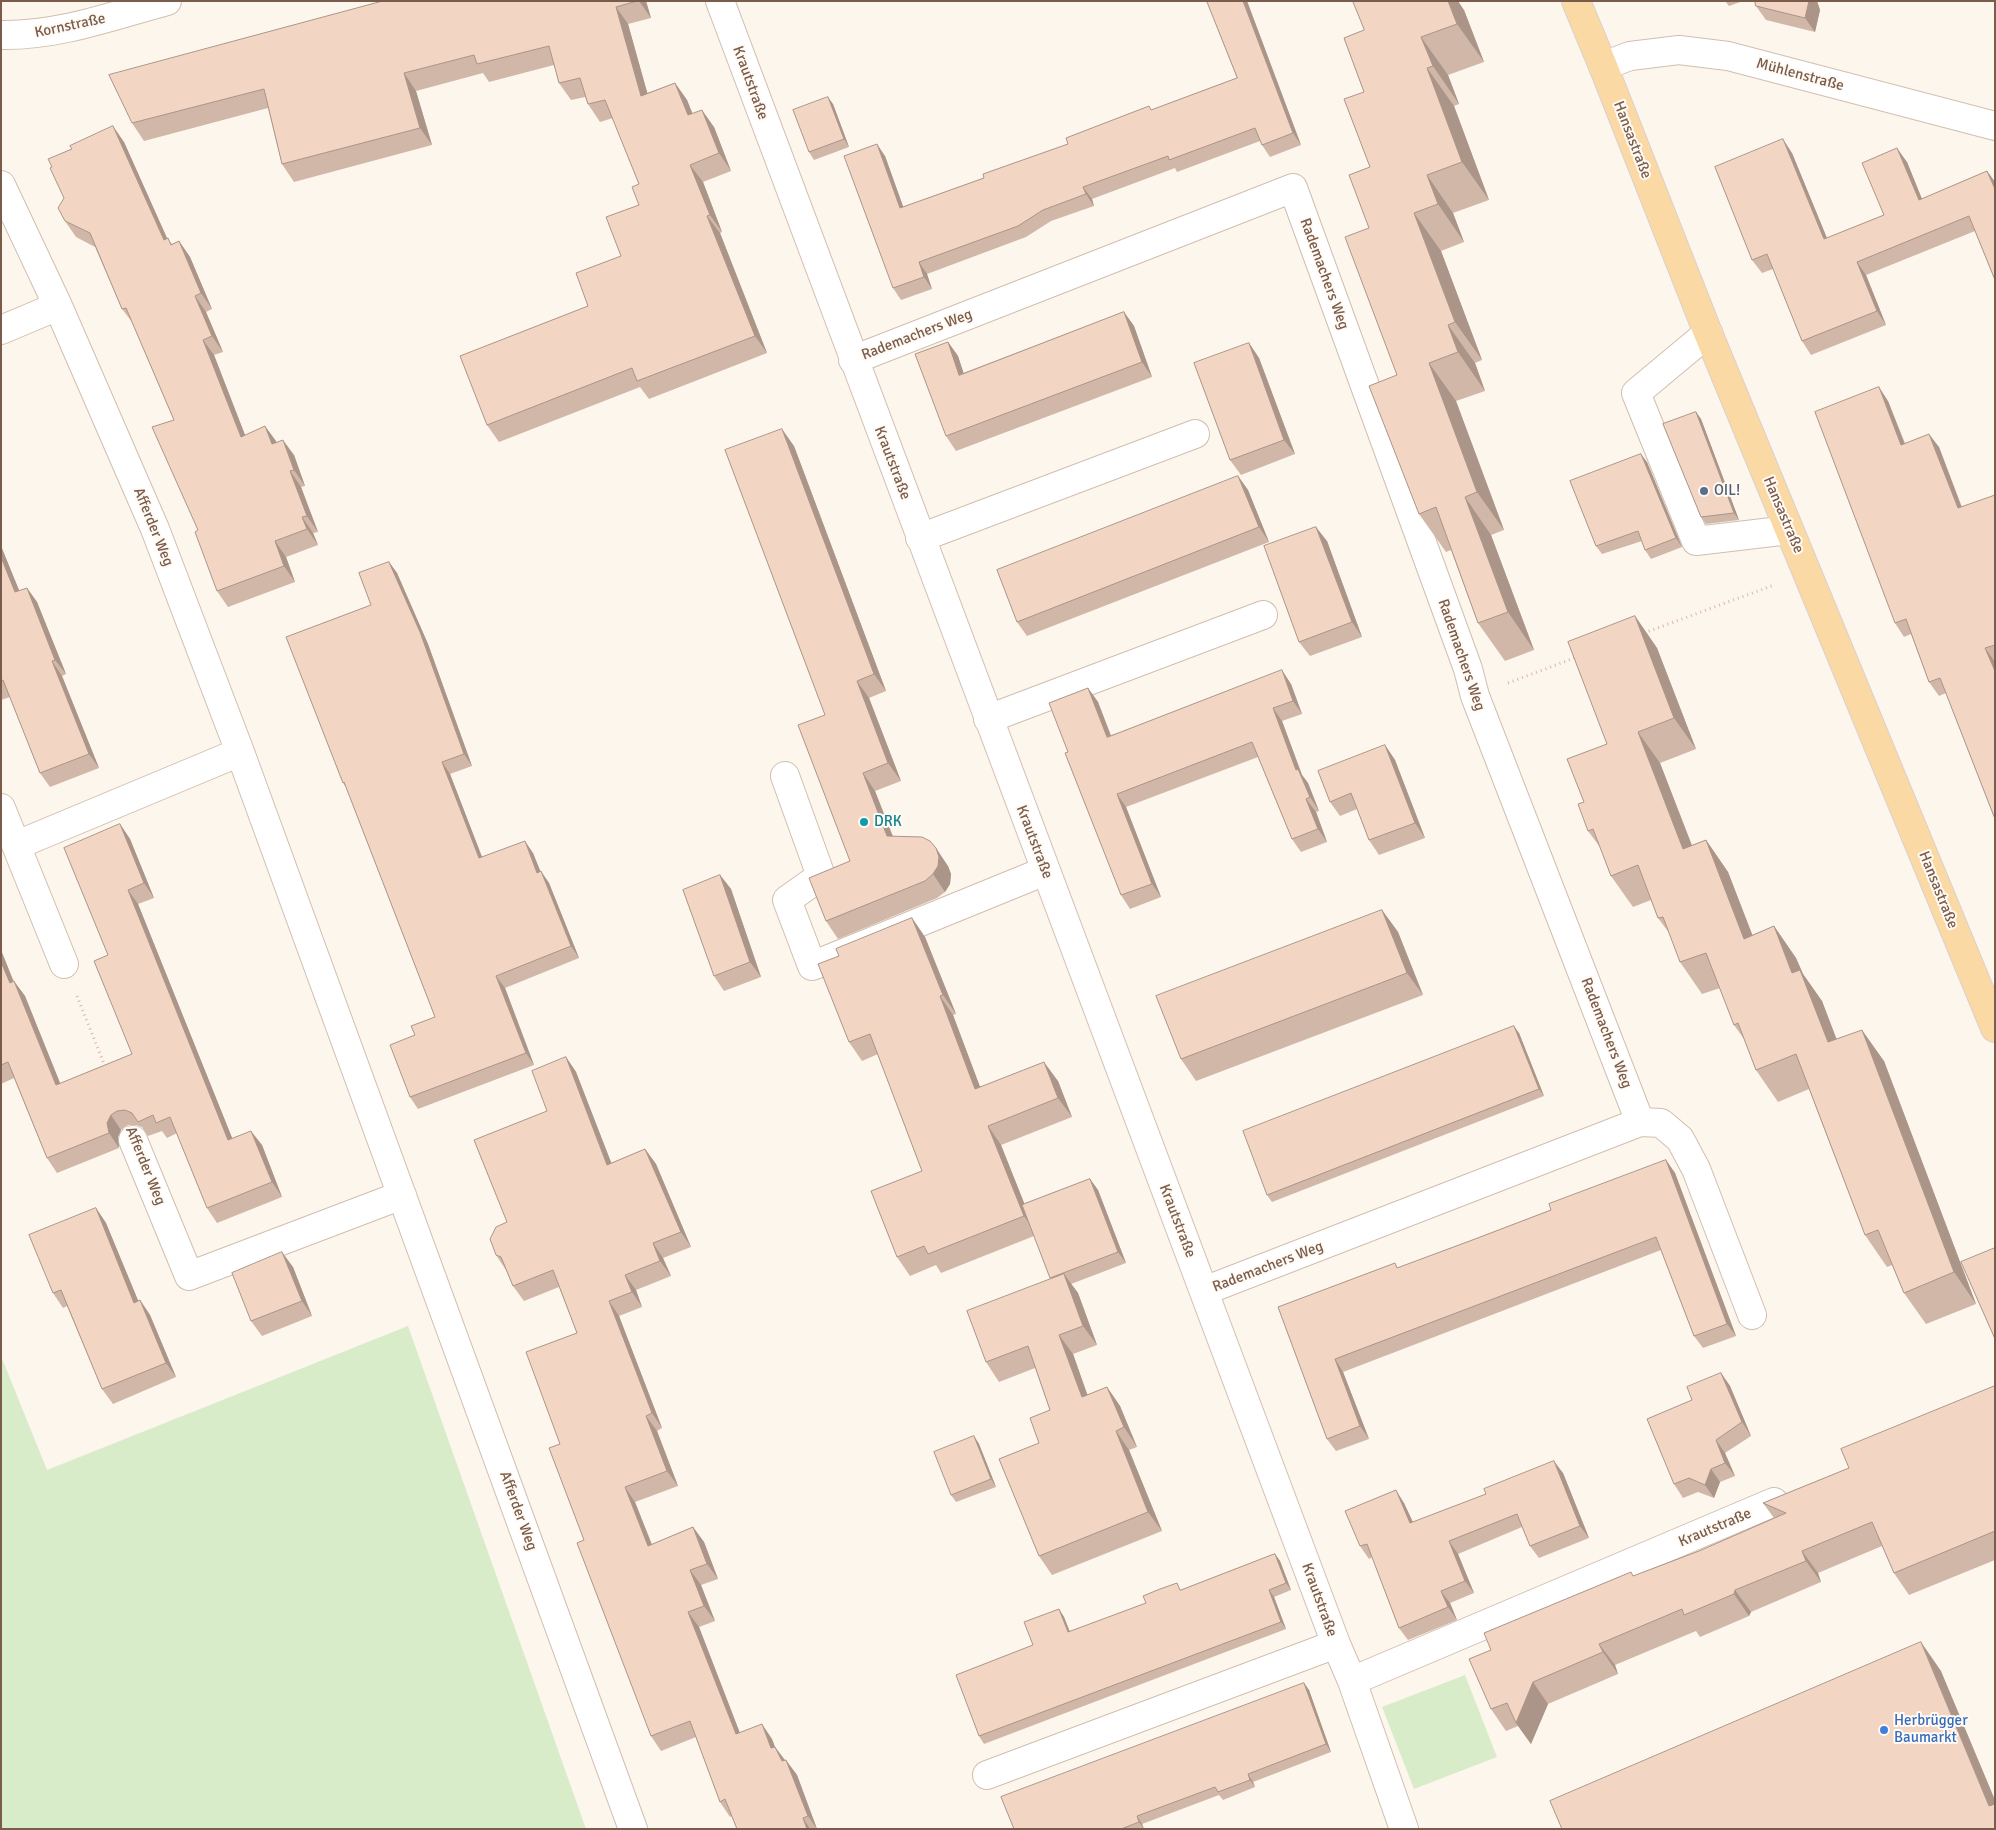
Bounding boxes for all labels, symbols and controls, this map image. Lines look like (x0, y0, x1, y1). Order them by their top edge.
street label: Kornstraße (33, 10, 107, 42)
street label: Krautstraße (728, 44, 772, 122)
street label: Mühlenstraße (1754, 55, 1846, 95)
street label: Hansastraße (1609, 99, 1655, 181)
street label: Rademachers Weg (1296, 216, 1352, 332)
street label: Rademachers Weg (859, 306, 975, 364)
street label: Krautstraße (870, 424, 914, 502)
street label: Hansastraße (1759, 474, 1807, 556)
place label: OIL! (1714, 482, 1740, 500)
street label: Afferder Weg (129, 485, 177, 569)
marker: OIL! (1698, 485, 1710, 497)
street label: Rademachers Weg (1433, 597, 1489, 713)
street label: Krautstraße (1012, 803, 1056, 881)
place label: DRK (874, 813, 902, 831)
marker: DRK (858, 816, 870, 828)
street label: Hansastraße (1914, 849, 1962, 931)
street label: Rademachers Weg (1577, 975, 1635, 1091)
street label: Afferder Weg (121, 1124, 169, 1208)
street label: Krautstraße (1155, 1182, 1199, 1260)
street label: Rademachers Weg (1210, 1238, 1326, 1296)
street label: Afferder Weg (495, 1469, 541, 1553)
street label: Krautstraße (1676, 1505, 1754, 1551)
street label: Krautstraße (1297, 1561, 1341, 1639)
place label: Herbrügger Baumarkt (1894, 1712, 1968, 1747)
marker: Herbrügger Baumarkt (1878, 1724, 1890, 1736)

